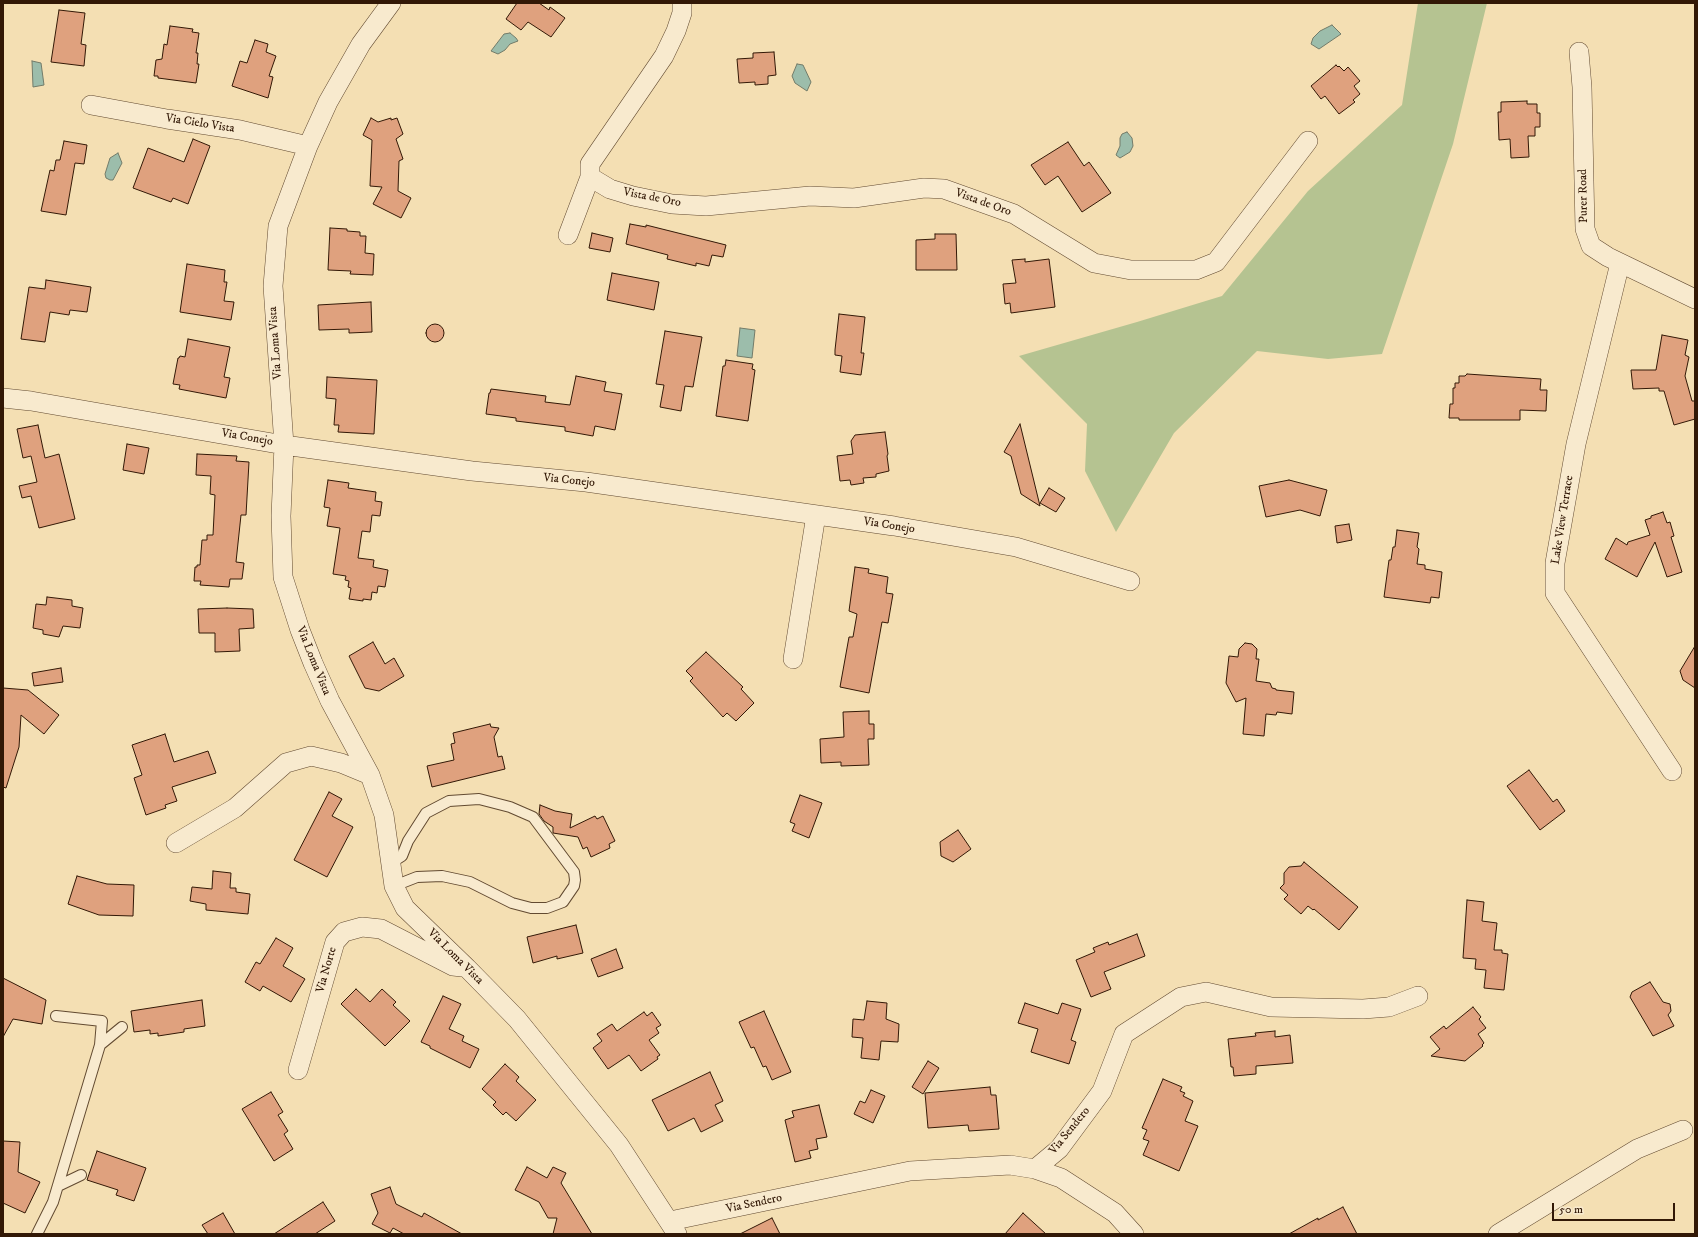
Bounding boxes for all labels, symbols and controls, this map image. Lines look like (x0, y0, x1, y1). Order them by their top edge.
street label: Via Cielo Vista (164, 111, 236, 137)
street label: Purer Road (1576, 169, 1592, 223)
street label: Vista de Oro (622, 185, 682, 211)
street label: Vista de Oro (953, 186, 1013, 220)
street label: Via Loma Vista (266, 306, 286, 380)
street label: Via Conejo (220, 426, 274, 450)
street label: Via Conejo (542, 471, 596, 491)
street label: Lake View Terrace (1549, 474, 1577, 566)
street label: Via Conejo (862, 515, 916, 537)
street label: Via Loma Vista (293, 624, 333, 698)
street label: Via Loma Vista (424, 926, 486, 988)
street label: Via Norte (314, 945, 340, 995)
street label: Via Sendero (1046, 1104, 1094, 1158)
street label: Via Sendero (725, 1191, 783, 1217)
scale bar (1554, 1195, 1677, 1221)
text: 50 m (1559, 1202, 1583, 1217)

